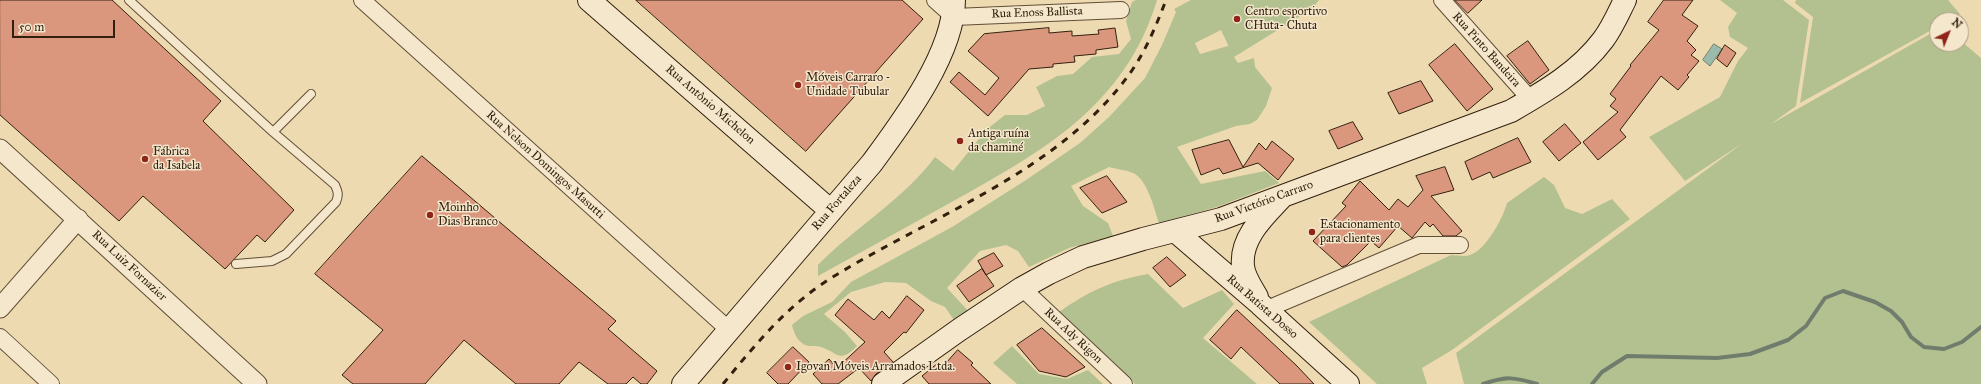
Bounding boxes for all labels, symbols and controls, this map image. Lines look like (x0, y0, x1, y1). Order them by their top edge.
street label: Rua Enoss Ballista (991, 4, 1083, 22)
place label: Centro esportivo CHuta- Chuta (1245, 5, 1327, 33)
street label: Rua Pinto Bandeira (1449, 10, 1523, 90)
scale bar (14, 12, 117, 38)
north arrow (1929, 12, 1969, 52)
marker: Centro esportivo CHuta- Chuta (1232, 14, 1242, 24)
text: N (1949, 16, 1965, 32)
text: 50 m (19, 20, 44, 34)
street label: Rua Antônio Michelon (662, 62, 758, 148)
place label: Móveis Carraro - Unidade Tubular (806, 71, 891, 99)
marker: Móveis Carraro - Unidade Tubular (793, 80, 803, 90)
street label: Rua Nelson Domingos Masutti (483, 108, 607, 222)
place label: Antiga ruína da chaminé (968, 127, 1029, 155)
marker: Antiga ruína da chaminé (955, 136, 965, 146)
place label: Fábrica da Isabela (153, 145, 200, 173)
marker: Fábrica da Isabela (140, 154, 150, 164)
street label: Rua Fortaleza (809, 172, 865, 234)
street label: Rua Victório Carraro (1213, 177, 1315, 227)
place label: Moinho Dias Branco (438, 201, 498, 229)
marker: Moinho Dias Branco (425, 210, 435, 220)
place label: Estacionamento para clientes (1320, 218, 1400, 246)
marker: Estacionamento para clientes (1307, 227, 1317, 237)
street label: Rua Luiz Fornazier (89, 228, 169, 304)
street label: Rua Batista Dosso (1223, 272, 1301, 342)
street label: Rua Ady Rigon (1041, 305, 1105, 367)
place label: Igovan Móveis Arramados Ltda. (796, 360, 955, 374)
marker: Igovan Móveis Arramados Ltda. (783, 362, 793, 372)

